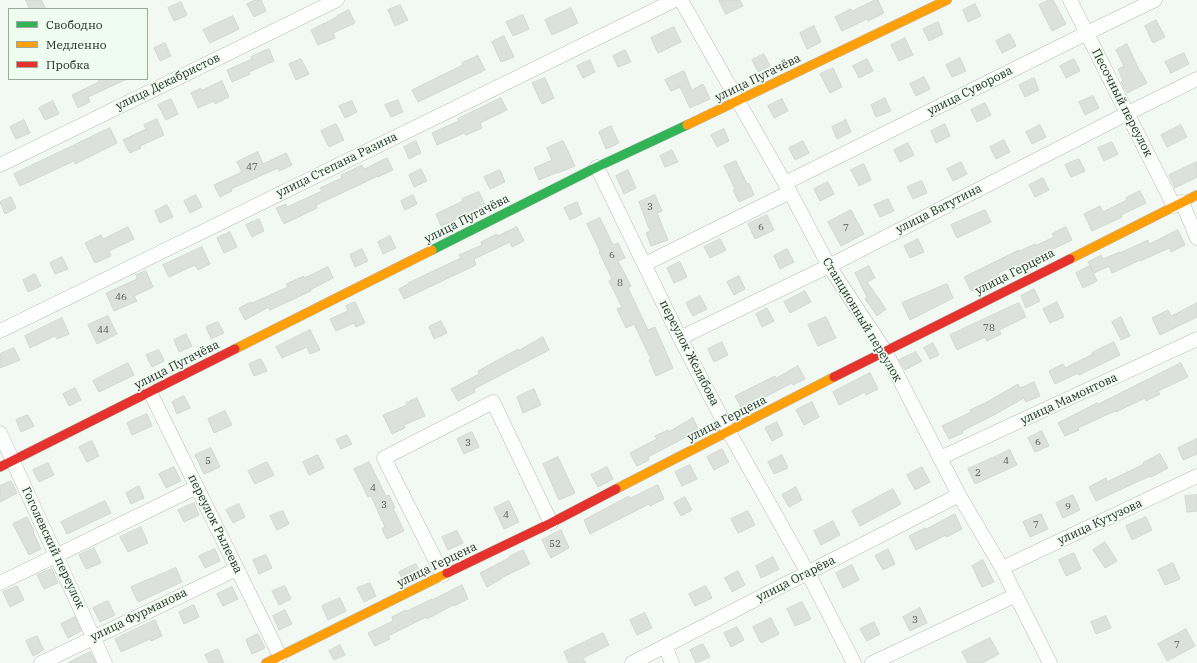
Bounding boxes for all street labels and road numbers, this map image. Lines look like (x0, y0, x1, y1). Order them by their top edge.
street label: Песочный переулок (1088, 47, 1156, 159)
street label: улица Декабристов (114, 51, 222, 113)
street label: улица Пугачёва (713, 51, 803, 105)
street label: улица Суворова (925, 63, 1015, 119)
street label: улица Степана Разина (274, 129, 400, 201)
street label: улица Ватутина (894, 181, 984, 237)
street label: улица Пугачёва (422, 191, 512, 247)
street label: улица Герцена (973, 246, 1057, 298)
street label: Станционный переулок (819, 255, 905, 385)
street label: переулок Желябова (656, 298, 722, 408)
street label: улица Пугачёва (132, 337, 222, 393)
street label: улица Мамонтова (1018, 370, 1120, 428)
street label: улица Герцена (685, 393, 769, 445)
street label: переулок Рылеева (185, 472, 245, 576)
street label: Гоголевский переулок (18, 485, 88, 611)
street label: улица Кутузова (1055, 496, 1145, 548)
street label: улица Герцена (395, 539, 479, 591)
street label: улица Огарёва (754, 553, 838, 605)
street label: улица Фурманова (88, 585, 190, 645)

